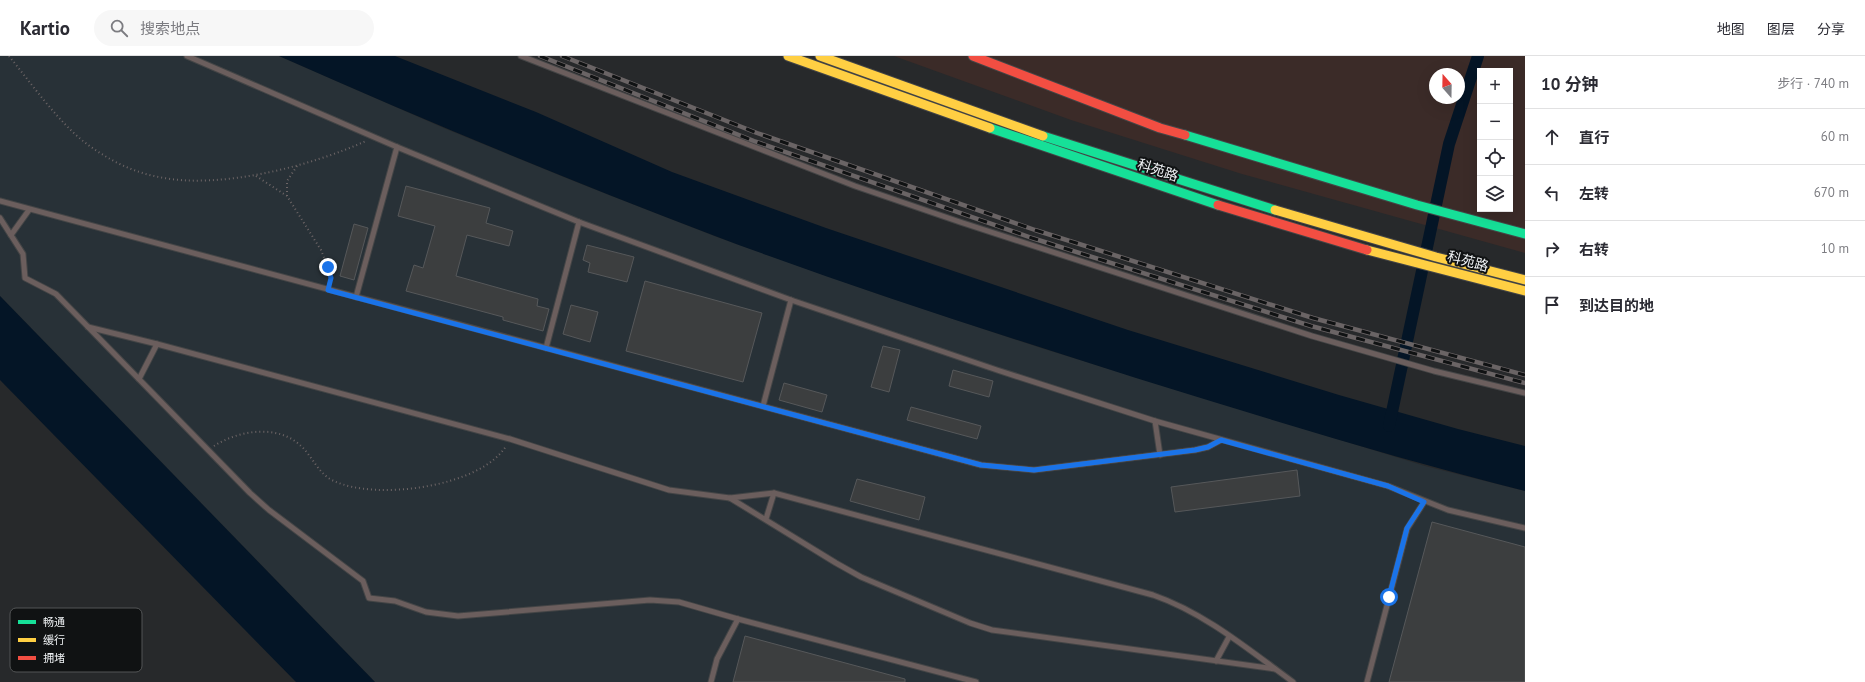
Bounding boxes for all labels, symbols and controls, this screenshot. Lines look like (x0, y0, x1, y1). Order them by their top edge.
search box (94, 10, 374, 46)
text: Kartio (20, 16, 70, 40)
icon: search (108, 17, 130, 39)
text: 搜索地点 (140, 19, 200, 38)
text: 地图 (1717, 20, 1745, 38)
text: 图层 (1767, 20, 1795, 38)
text: 分享 (1817, 20, 1845, 38)
north arrow (1429, 68, 1465, 104)
map controls (1477, 68, 1513, 212)
button: + (1477, 68, 1513, 104)
text: 10 分钟 (1541, 73, 1599, 95)
text: 步行 · 740 m (1777, 75, 1849, 92)
button: − (1477, 104, 1513, 140)
icon: ahead (1541, 126, 1563, 148)
text: 直行 (1579, 128, 1609, 147)
text: 60 m (1821, 128, 1849, 145)
button: locate (1477, 140, 1513, 176)
street label: 科苑路 (1135, 155, 1181, 185)
button: layers (1477, 176, 1513, 212)
icon: left (1541, 182, 1563, 204)
text: 左转 (1579, 184, 1609, 203)
text: 670 m (1814, 184, 1849, 201)
icon: right (1541, 238, 1563, 260)
text: 右转 (1579, 240, 1609, 259)
text: 10 m (1821, 240, 1849, 257)
street label: 科苑路 (1445, 247, 1491, 275)
route end (319, 258, 337, 276)
icon: arrive (1541, 294, 1563, 316)
text: 到达目的地 (1579, 296, 1654, 315)
route start (1380, 588, 1398, 606)
legend (10, 608, 142, 672)
text: 畅通 (43, 615, 65, 629)
text: 缓行 (43, 633, 65, 647)
text: 拥堵 (43, 651, 65, 665)

